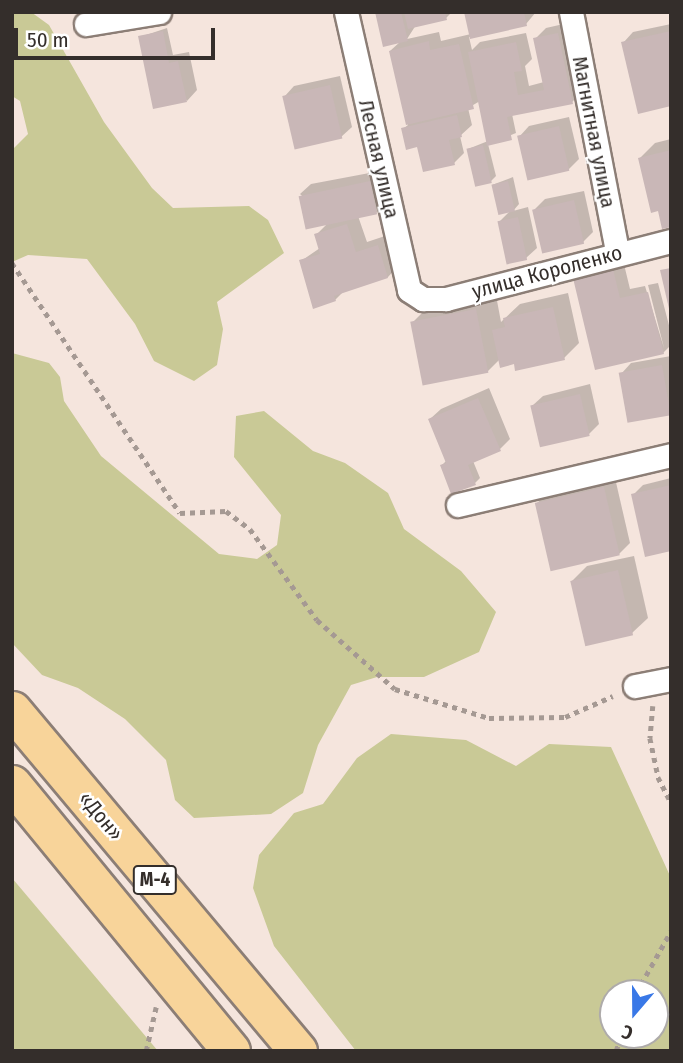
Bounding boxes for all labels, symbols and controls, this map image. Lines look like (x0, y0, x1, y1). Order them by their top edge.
scale bar (18, 14, 219, 58)
text: 50 m (27, 27, 69, 53)
street label: Магнитная улица (567, 54, 621, 210)
street label: Лесная улица (353, 97, 405, 221)
street label: улица Короленко (469, 240, 625, 304)
street label: «Дон» (73, 786, 129, 846)
road number: М-4 (132, 864, 178, 895)
north arrow (599, 979, 669, 1049)
text: С (619, 1020, 636, 1045)

